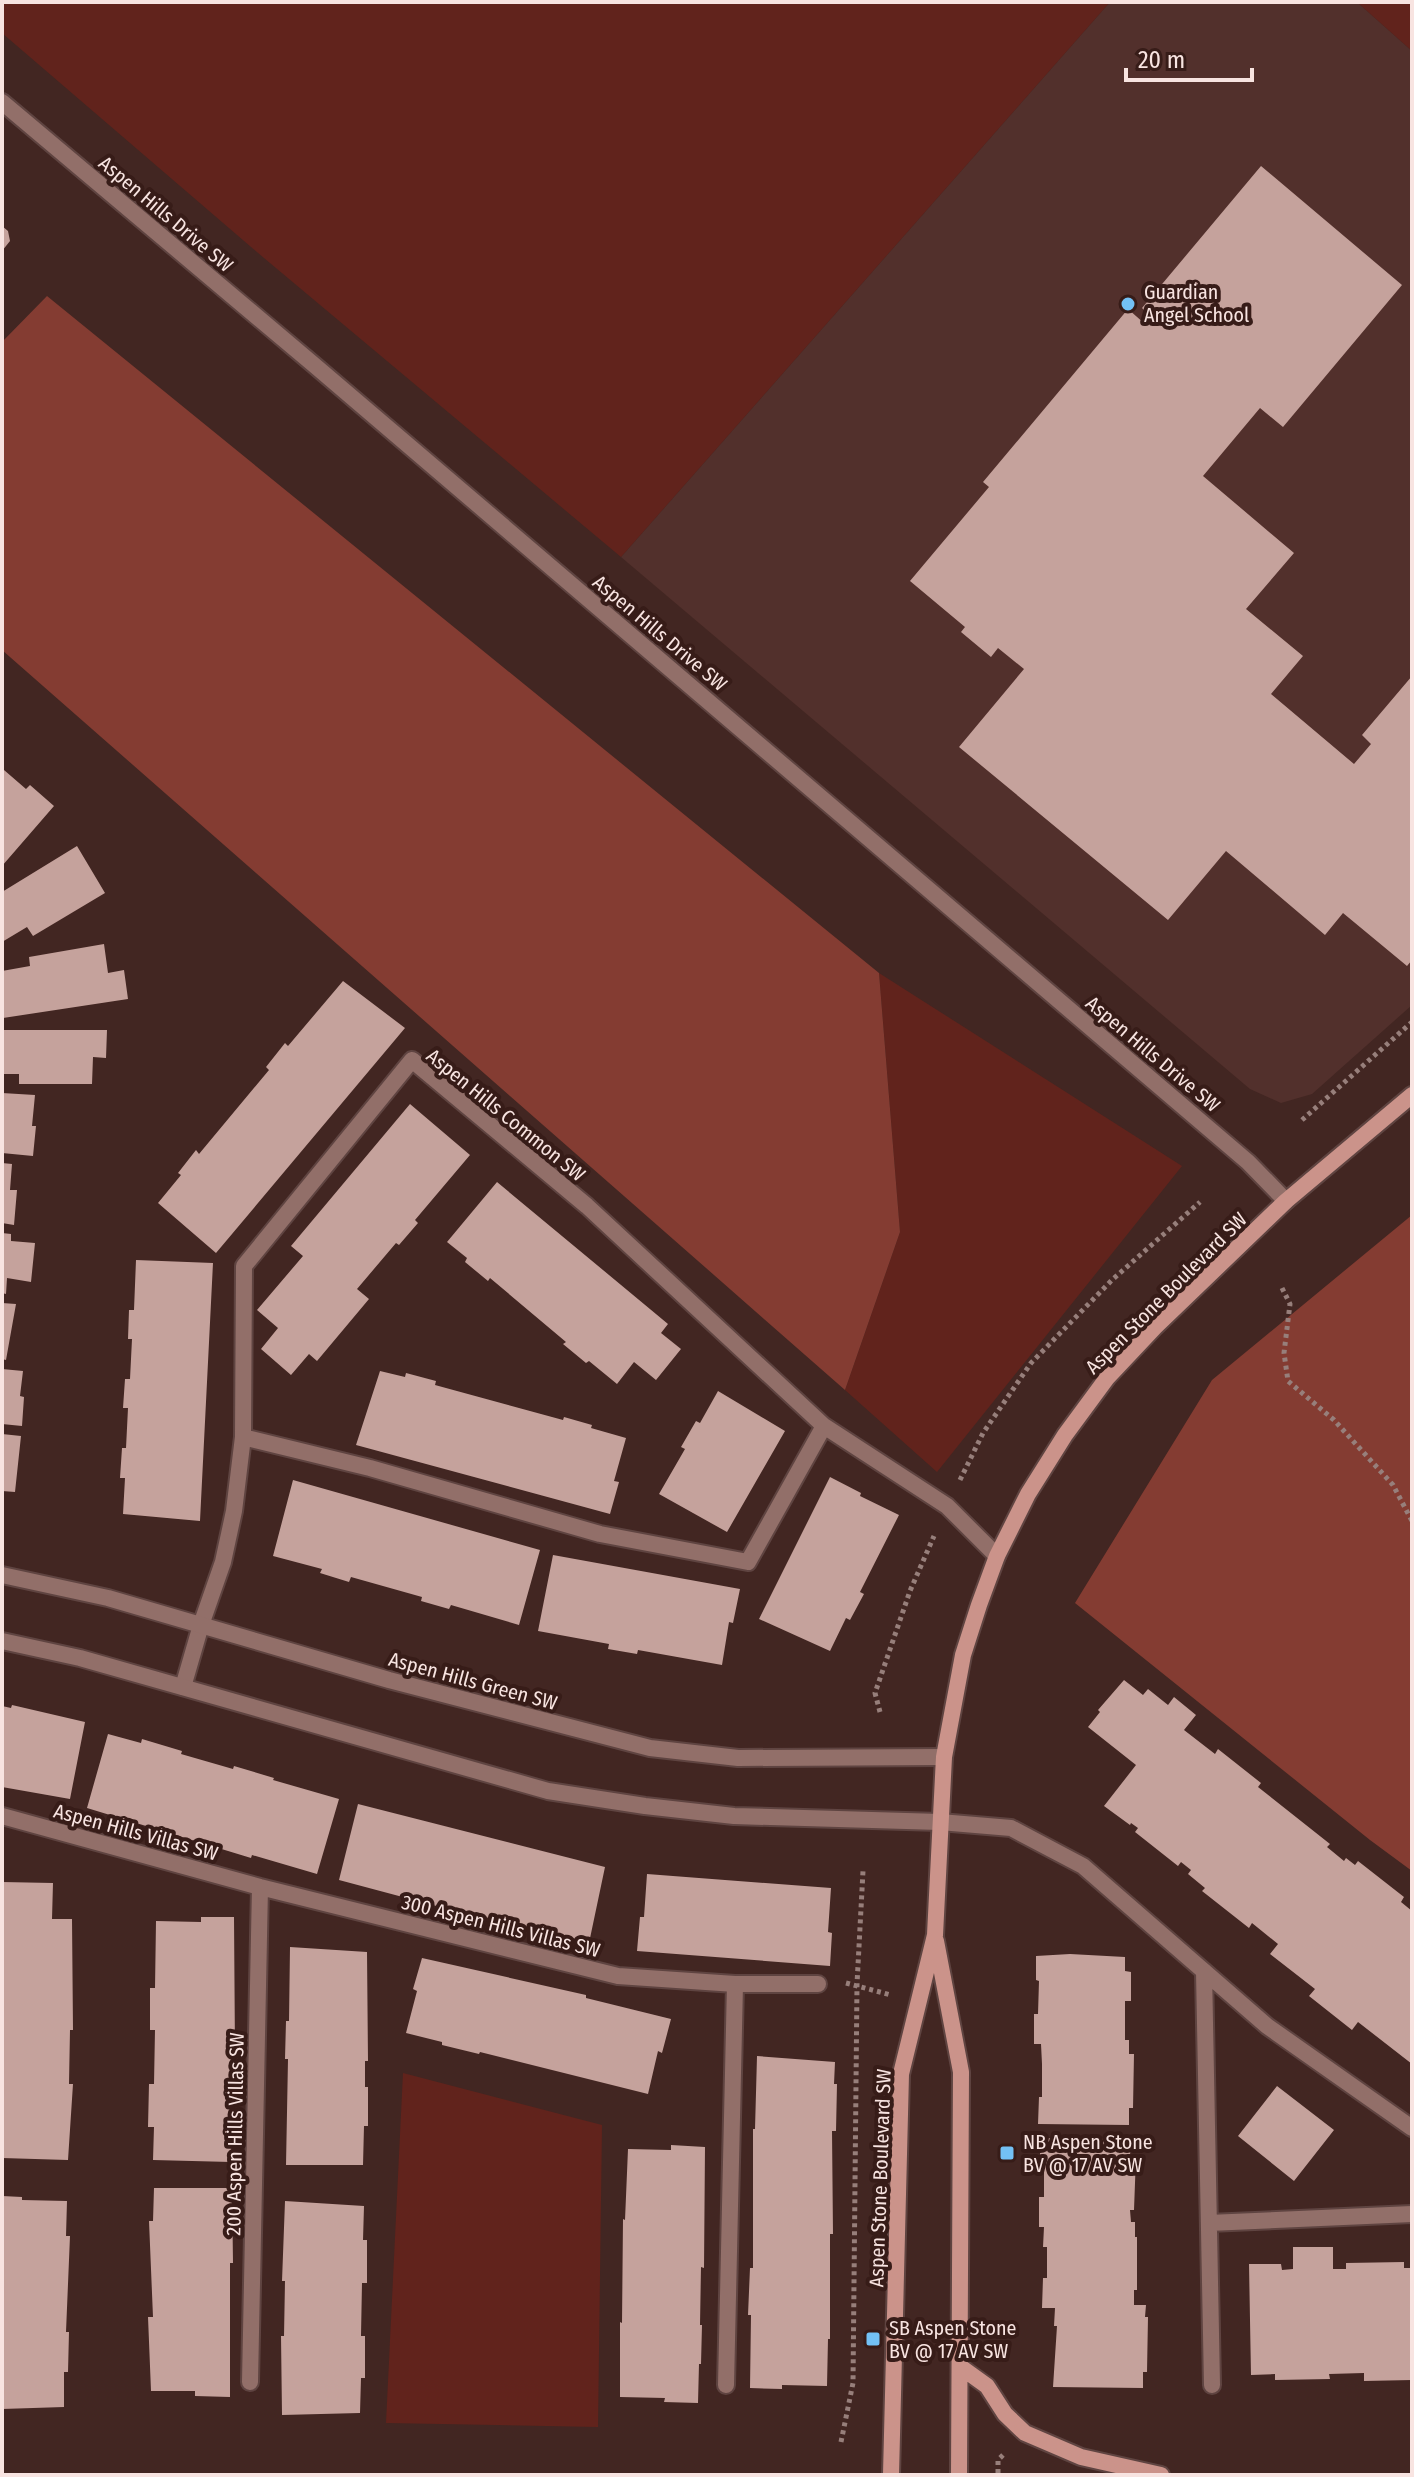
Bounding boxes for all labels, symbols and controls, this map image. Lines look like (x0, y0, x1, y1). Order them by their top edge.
scale bar (1126, 32, 1252, 82)
text: 20 m (1138, 46, 1185, 74)
street label: Aspen Hills Drive SW (94, 151, 238, 277)
place label: Guardian Angel School (1144, 280, 1249, 327)
marker: Guardian Angel School (1119, 295, 1137, 313)
street label: Aspen Hills Drive SW (588, 570, 732, 696)
street label: Aspen Hills Drive SW (1081, 991, 1225, 1117)
street label: Aspen Hills Common SW (422, 1044, 590, 1186)
street label: Aspen Stone Boulevard SW (1080, 1207, 1252, 1379)
street label: Aspen Hills Green SW (386, 1647, 560, 1715)
street label: Aspen Hills Villas SW (51, 1799, 221, 1865)
street label: 300 Aspen Hills Villas SW (399, 1890, 603, 1962)
street label: 200 Aspen Hills Villas SW (221, 2032, 249, 2236)
street label: Aspen Stone Boulevard SW (864, 2068, 896, 2288)
place label: NB Aspen Stone BV @ 17 AV SW (1023, 2130, 1153, 2177)
marker: NB Aspen Stone BV @ 17 AV SW (998, 2144, 1016, 2162)
place label: SB Aspen Stone BV @ 17 AV SW (889, 2316, 1016, 2363)
marker: SB Aspen Stone BV @ 17 AV SW (864, 2330, 882, 2348)

